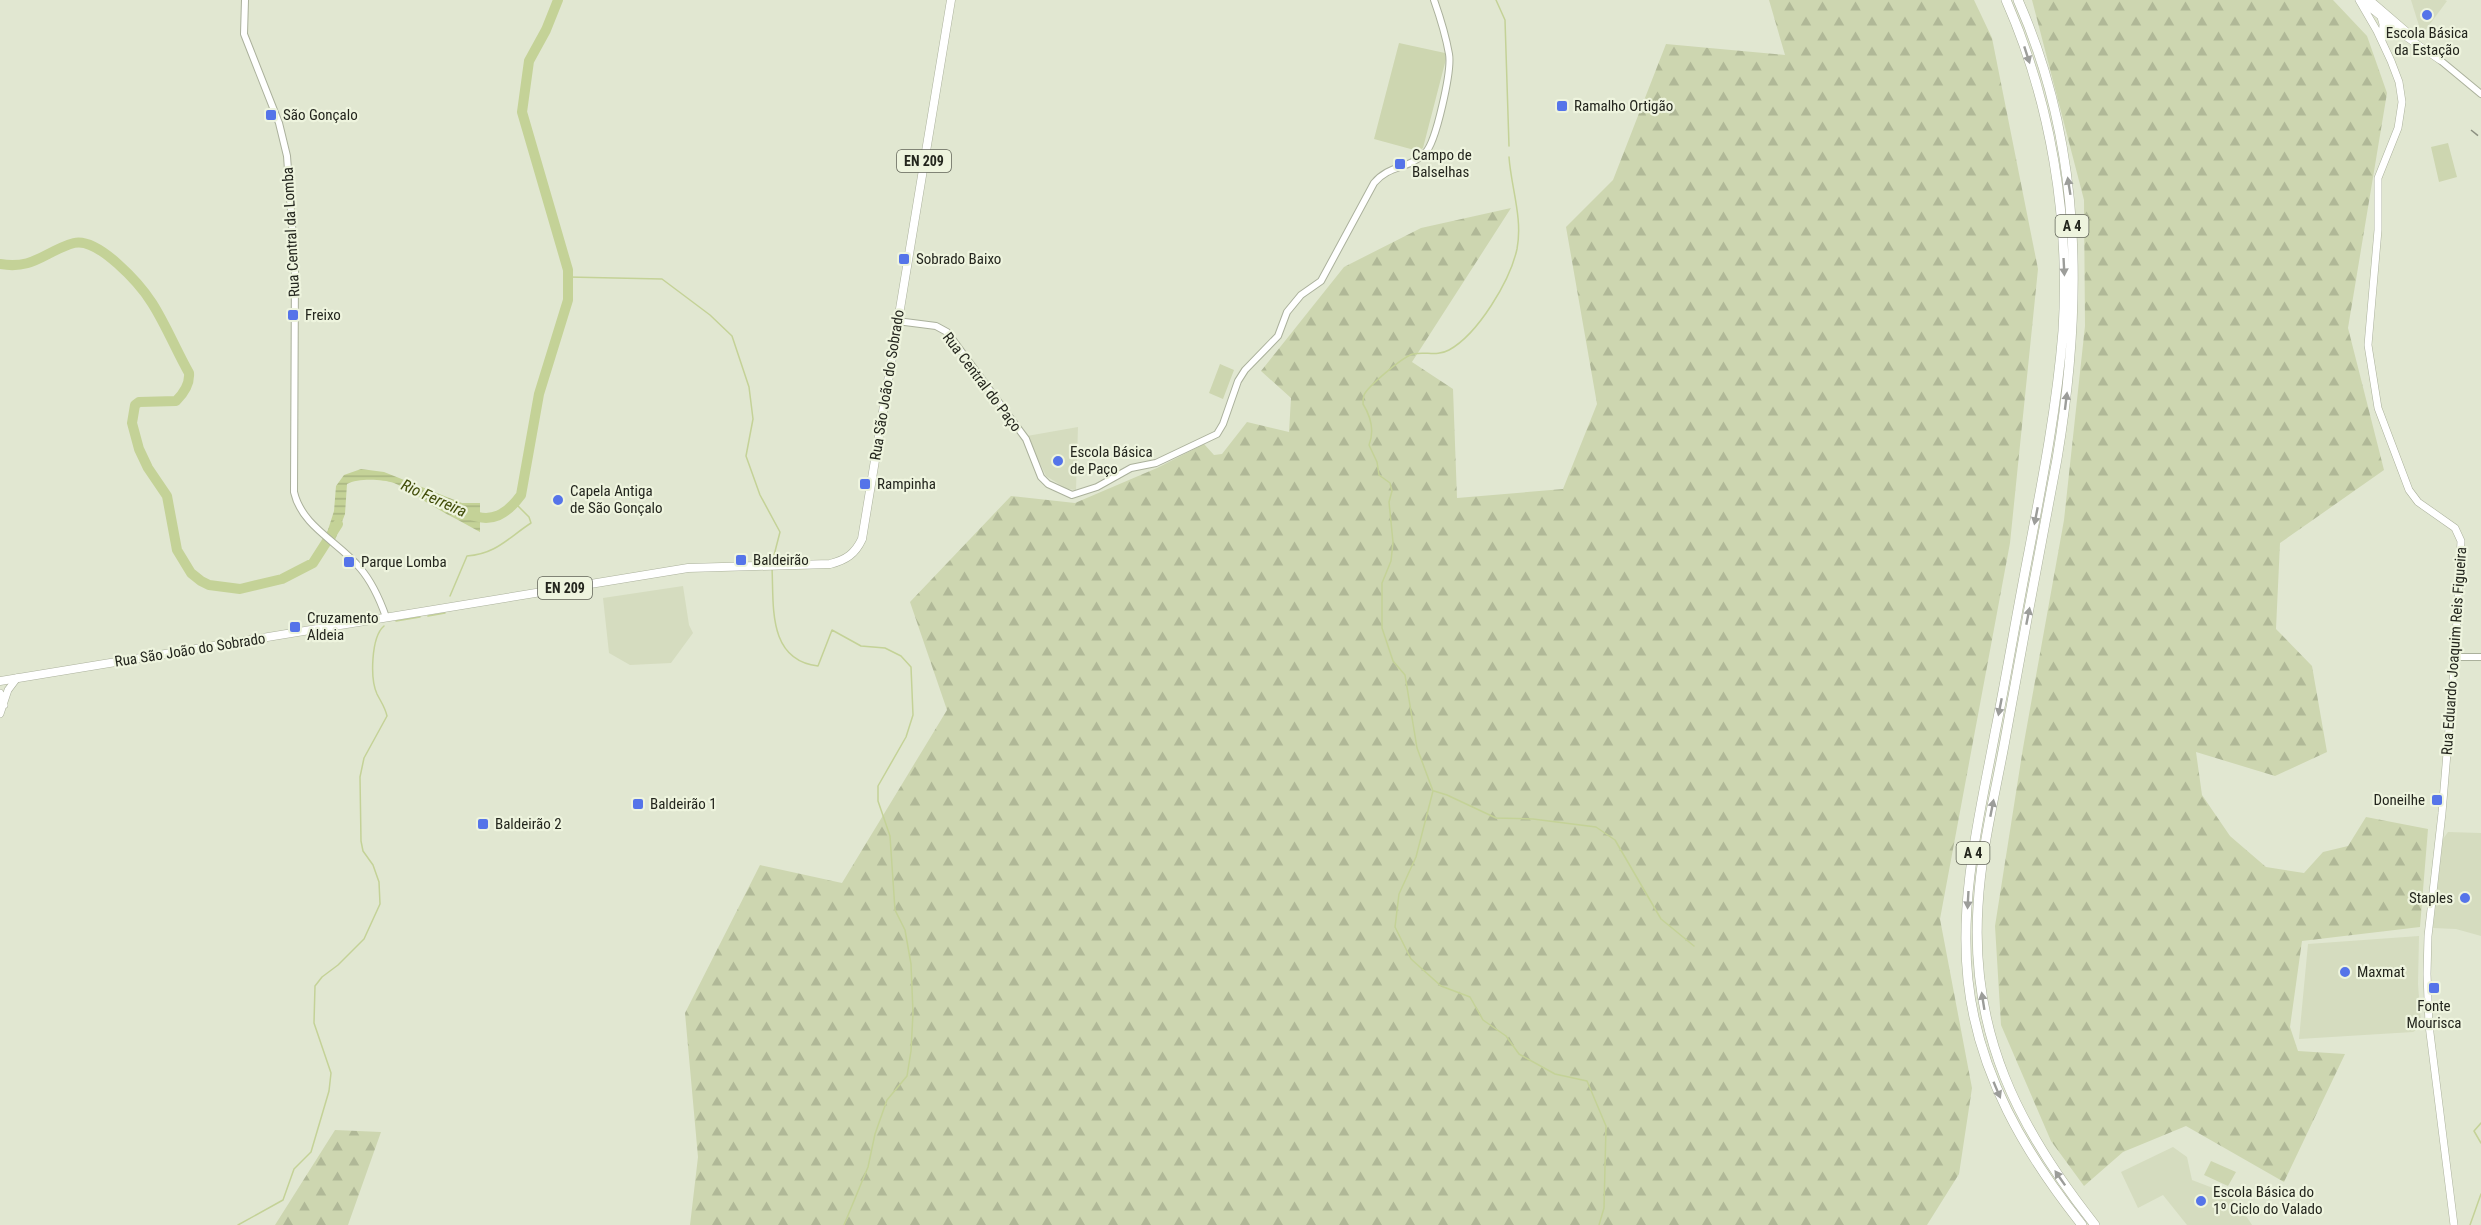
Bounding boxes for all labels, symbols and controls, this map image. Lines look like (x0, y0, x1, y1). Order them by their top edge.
marker: Escola Básica da Estação (2420, 8, 2434, 22)
place label: Escola Básica da Estação (2386, 24, 2468, 59)
one-way arrow (2022, 46, 2032, 64)
place label: Ramalho Ortigão (1574, 97, 1673, 115)
marker: Ramalho Ortigão (1555, 99, 1569, 113)
place label: São Gonçalo (283, 106, 358, 124)
marker: São Gonçalo (264, 108, 278, 122)
place label: Campo de Balselhas (1412, 146, 1472, 181)
road number: EN 209 (897, 150, 951, 172)
marker: Campo de Balselhas (1393, 157, 1407, 171)
street label: Rua Central da Lomba (279, 167, 303, 297)
one-way arrow (2064, 176, 2073, 195)
road number: A 4 (2056, 215, 2088, 237)
place label: Sobrado Baixo (916, 250, 1001, 268)
marker: Sobrado Baixo (897, 252, 911, 266)
one-way arrow (2059, 257, 2068, 276)
place label: Freixo (305, 306, 341, 324)
marker: Freixo (286, 308, 300, 322)
street label: Rua São João do Sobrado (866, 308, 908, 462)
street label: Rua Central do Paço (939, 329, 1025, 435)
one-way arrow (2061, 392, 2071, 411)
place label: Escola Básica de Paço (1070, 443, 1153, 478)
marker: Escola Básica de Paço (1051, 454, 1065, 468)
water label: Rio Ferreira (398, 475, 470, 521)
place label: Rampinha (877, 475, 936, 493)
marker: Rampinha (858, 477, 872, 491)
place label: Capela Antiga de São Gonçalo (570, 482, 663, 517)
marker: Capela Antiga de São Gonçalo (551, 493, 565, 507)
one-way arrow (2031, 506, 2040, 525)
street label: Rua Eduardo Joaquim Reis Figueira (2438, 546, 2470, 756)
place label: Baldeirão (753, 551, 809, 569)
place label: Parque Lomba (361, 553, 447, 571)
marker: Baldeirão (734, 553, 748, 567)
marker: Parque Lomba (342, 555, 356, 569)
road number: EN 209 (538, 577, 592, 599)
one-way arrow (2024, 606, 2033, 625)
place label: Cruzamento Aldeia (307, 609, 379, 644)
marker: Cruzamento Aldeia (288, 620, 302, 634)
street label: Rua São João do Sobrado (113, 629, 267, 671)
one-way arrow (1995, 698, 2004, 717)
place label: Doneilhe (2373, 791, 2425, 809)
marker: Doneilhe (2430, 793, 2444, 807)
place label: Baldeirão 1 (650, 795, 717, 813)
marker: Baldeirão 1 (631, 797, 645, 811)
one-way arrow (1988, 798, 1997, 817)
place label: Baldeirão 2 (495, 815, 562, 833)
marker: Baldeirão 2 (476, 817, 490, 831)
road number: A 4 (1956, 842, 1990, 864)
place label: Staples (2409, 889, 2453, 907)
one-way arrow (1963, 890, 1972, 909)
marker: Staples (2458, 891, 2472, 905)
place label: Maxmat (2357, 963, 2405, 981)
marker: Maxmat (2338, 965, 2352, 979)
marker: Fonte Mourisca (2427, 981, 2441, 995)
one-way arrow (1978, 992, 1987, 1011)
place label: Fonte Mourisca (2406, 997, 2462, 1032)
one-way arrow (1993, 1082, 2002, 1099)
one-way arrow (2054, 1171, 2066, 1187)
place label: Escola Básica do 1º Ciclo do Valado (2213, 1183, 2322, 1218)
marker: Escola Básica do 1º Ciclo do Valado (2194, 1194, 2208, 1208)

